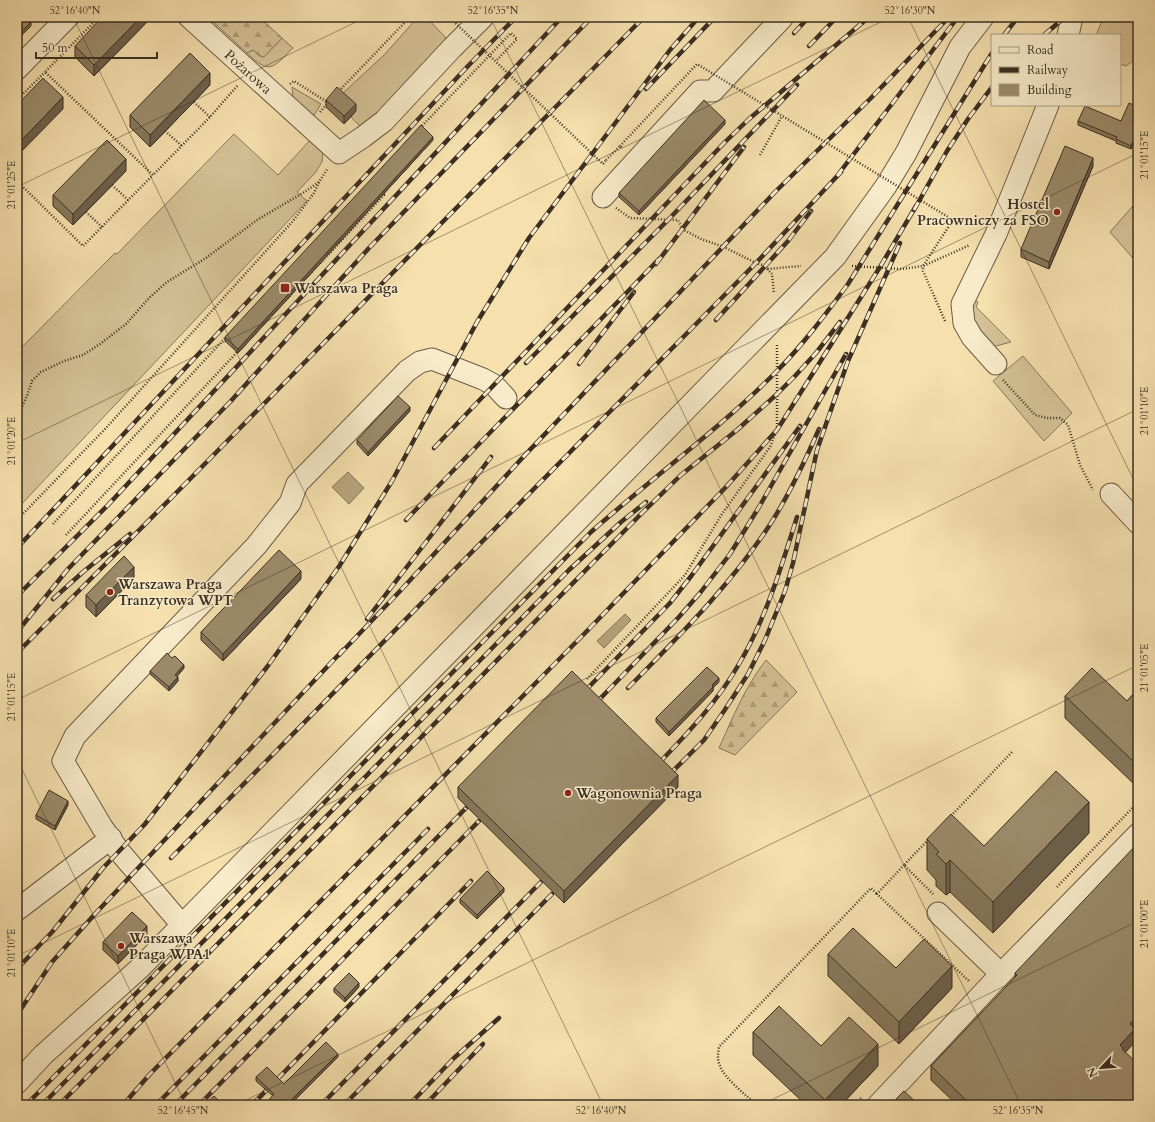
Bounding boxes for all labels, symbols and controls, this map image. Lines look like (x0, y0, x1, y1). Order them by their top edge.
text: 52°16'40"N (50, 4, 101, 18)
text: 52°16'35"N (468, 4, 519, 18)
text: 52°16'30"N (885, 4, 936, 18)
scale bar (36, 34, 157, 60)
legend (991, 34, 1121, 106)
text: 50 m (42, 40, 69, 56)
text: Road (1027, 42, 1054, 58)
street label: Pożarowa (220, 45, 276, 99)
text: Railway (1027, 62, 1069, 78)
text: Building (1027, 82, 1072, 98)
text: 21°01'15"E (1138, 131, 1152, 179)
text: 21°01'25"E (5, 161, 19, 209)
place label: Hostel Pracowniczy za FSO (917, 195, 1049, 230)
marker: Hostel Pracowniczy za FSO (1052, 207, 1062, 217)
place label: Warszawa Praga (293, 279, 398, 298)
marker: Warszawa Praga (279, 282, 291, 294)
text: 21°01'10"E (1138, 387, 1152, 435)
text: 21°01'20"E (5, 417, 19, 465)
place label: Warszawa Praga Tranzytowa WPT (117, 575, 233, 610)
marker: Warszawa Praga Tranzytowa WPT (105, 587, 115, 597)
text: 21°01'05"E (1138, 644, 1152, 692)
text: 21°01'15"E (5, 673, 19, 721)
place label: Wagonownia Praga (575, 784, 702, 803)
marker: Wagonownia Praga (563, 788, 573, 798)
text: 21°01'00"E (1138, 900, 1152, 948)
text: 21°01'10"E (5, 929, 19, 977)
place label: Warszawa Praga WPA1 (128, 929, 210, 964)
marker: Warszawa Praga WPA1 (116, 941, 126, 951)
north arrow (1081, 1048, 1121, 1088)
text: N (1083, 1064, 1101, 1080)
text: 52°16'45"N (158, 1104, 209, 1118)
text: 52°16'40"N (576, 1104, 627, 1118)
text: 52°16'35"N (993, 1104, 1044, 1118)

